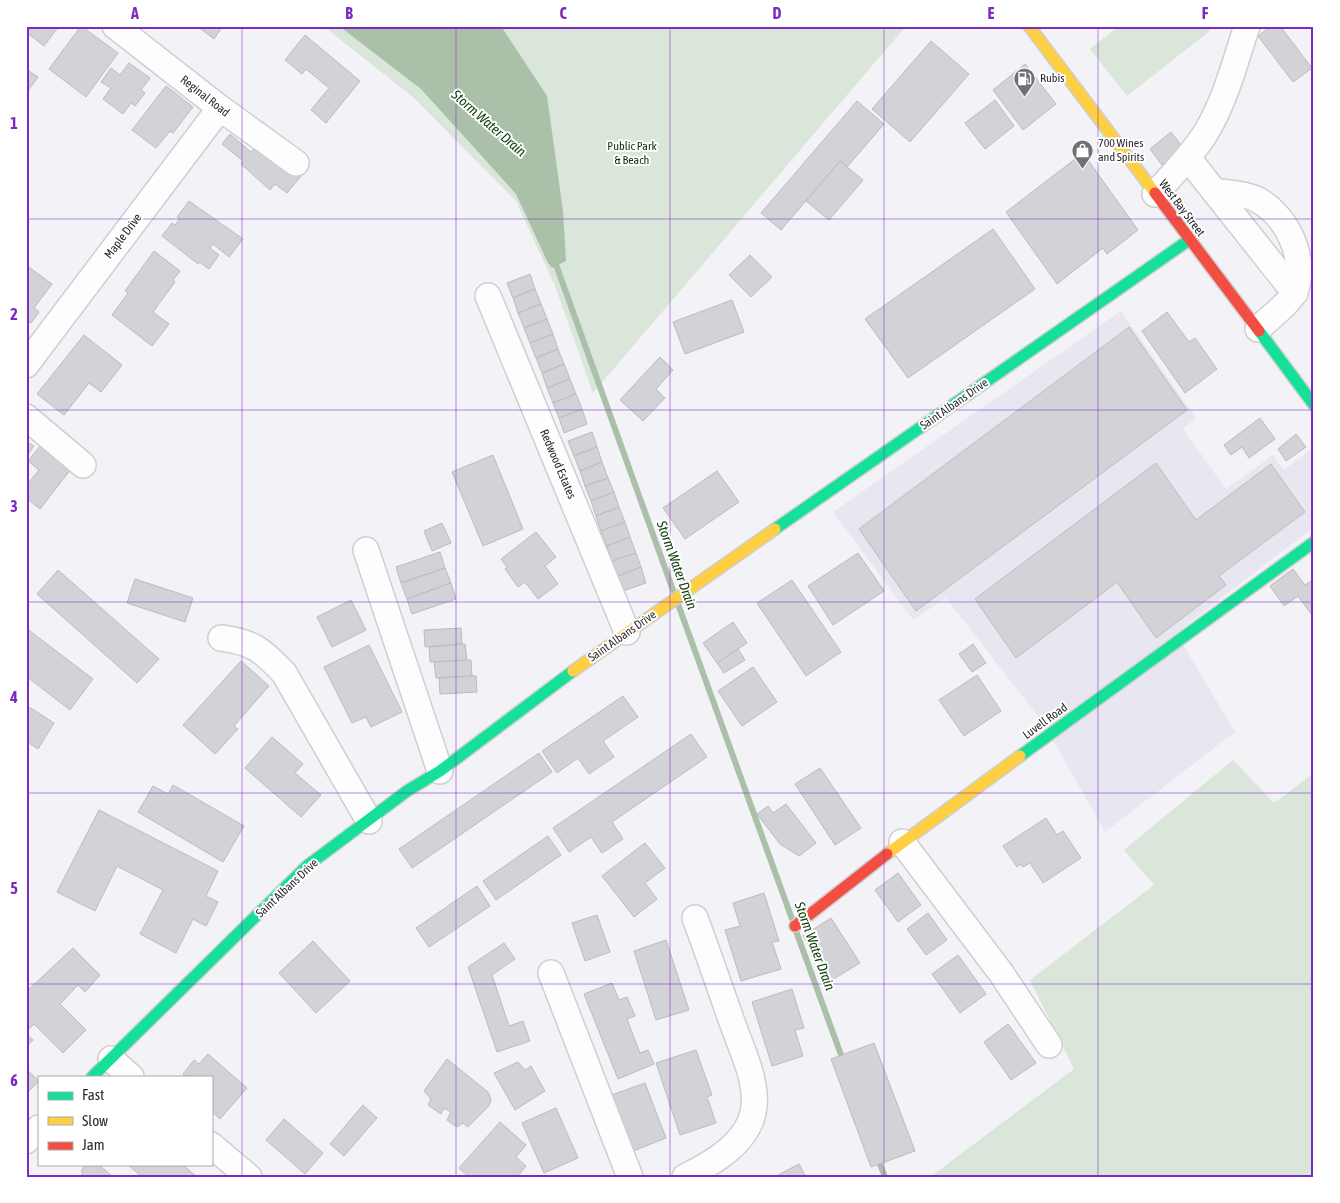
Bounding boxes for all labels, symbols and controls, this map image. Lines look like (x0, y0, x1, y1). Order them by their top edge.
text: A (130, 4, 139, 22)
text: B (345, 4, 353, 22)
text: C (559, 4, 567, 22)
text: D (773, 4, 782, 22)
text: E (988, 4, 995, 22)
text: F (1202, 4, 1209, 22)
fuel station icon: Rubis (1012, 66, 1036, 97)
place label: Rubis (1040, 71, 1064, 85)
street label: Reginal Road (178, 72, 232, 120)
water label: Storm Water Drain (448, 86, 530, 160)
text: 1 (10, 114, 18, 132)
place label: 700 Wines and Spirits (1098, 136, 1144, 164)
shop icon: 700 Wines and Spirits (1070, 138, 1094, 169)
park label: Public Park & Beach (607, 139, 657, 167)
street label: West Bay Street (1156, 177, 1208, 240)
street label: Maple Drive (102, 211, 144, 261)
text: 2 (10, 305, 18, 323)
street label: Saint Albans Drive (917, 375, 991, 433)
street label: Redwood Estates (537, 427, 579, 501)
text: 3 (10, 497, 18, 515)
water label: Storm Water Drain (653, 518, 701, 612)
street label: Saint Albans Drive (585, 607, 659, 665)
text: 4 (9, 688, 18, 706)
street label: Luvell Road (1020, 700, 1070, 742)
street label: Saint Albans Drive (253, 856, 321, 920)
text: 5 (10, 879, 18, 897)
water label: Storm Water Drain (791, 899, 839, 993)
text: 6 (10, 1071, 18, 1089)
legend (38, 1076, 212, 1166)
text: Fast (82, 1086, 104, 1103)
text: Slow (82, 1112, 108, 1129)
text: Jam (82, 1136, 105, 1153)

